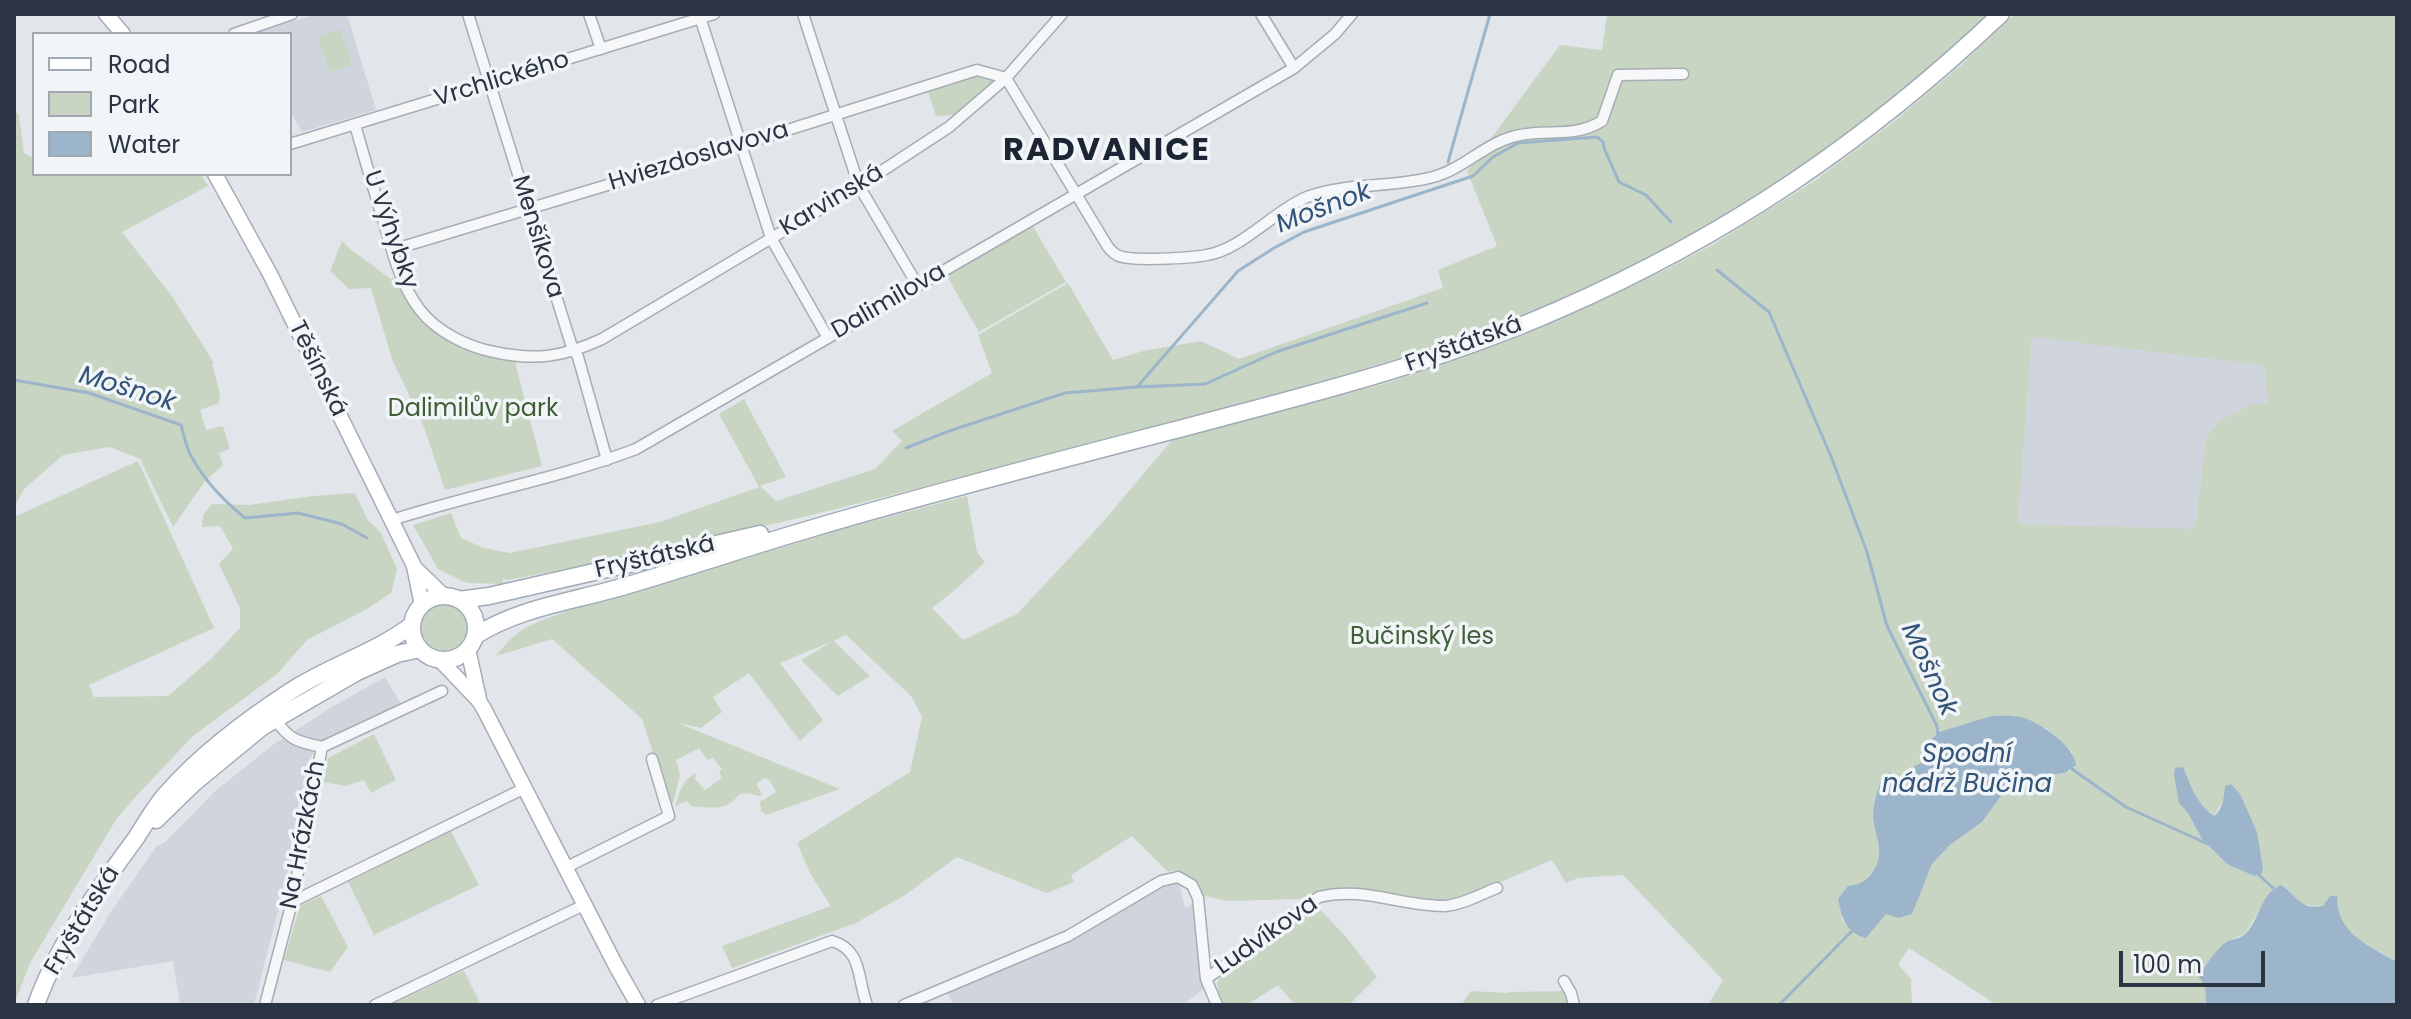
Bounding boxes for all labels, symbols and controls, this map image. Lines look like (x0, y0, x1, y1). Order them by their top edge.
legend (32, 32, 292, 176)
street label: Vrchlického (431, 46, 573, 114)
text: Road (108, 48, 170, 81)
text: Park (108, 88, 159, 121)
street label: Hviezdoslavova (606, 116, 792, 198)
text: Water (108, 128, 180, 161)
district label: RADVANICE (1003, 133, 1211, 171)
street label: Karvinská (775, 159, 889, 243)
street label: U Výhybky (356, 167, 424, 293)
street label: Menšíkova (505, 172, 569, 302)
water label: Mošnok (1272, 177, 1376, 241)
street label: Dalimilova (827, 258, 951, 346)
street label: Fryštátská (1402, 311, 1526, 379)
street label: Těšínská (282, 317, 352, 421)
water label: Mošnok (75, 361, 179, 419)
park label: Dalimilův park (388, 396, 558, 424)
street label: Fryštátská (592, 530, 718, 586)
water label: Mošnok (1893, 618, 1963, 722)
park label: Bučinský les (1350, 624, 1494, 652)
water label: Spodní nádrž Bučina (1882, 739, 2052, 800)
street label: Na Hrázkách (275, 758, 333, 912)
street label: Fryštátská (39, 861, 127, 981)
street label: Ludvíkova (1210, 890, 1324, 982)
scale bar (2123, 935, 2269, 985)
text: 100 m (2133, 948, 2202, 981)

